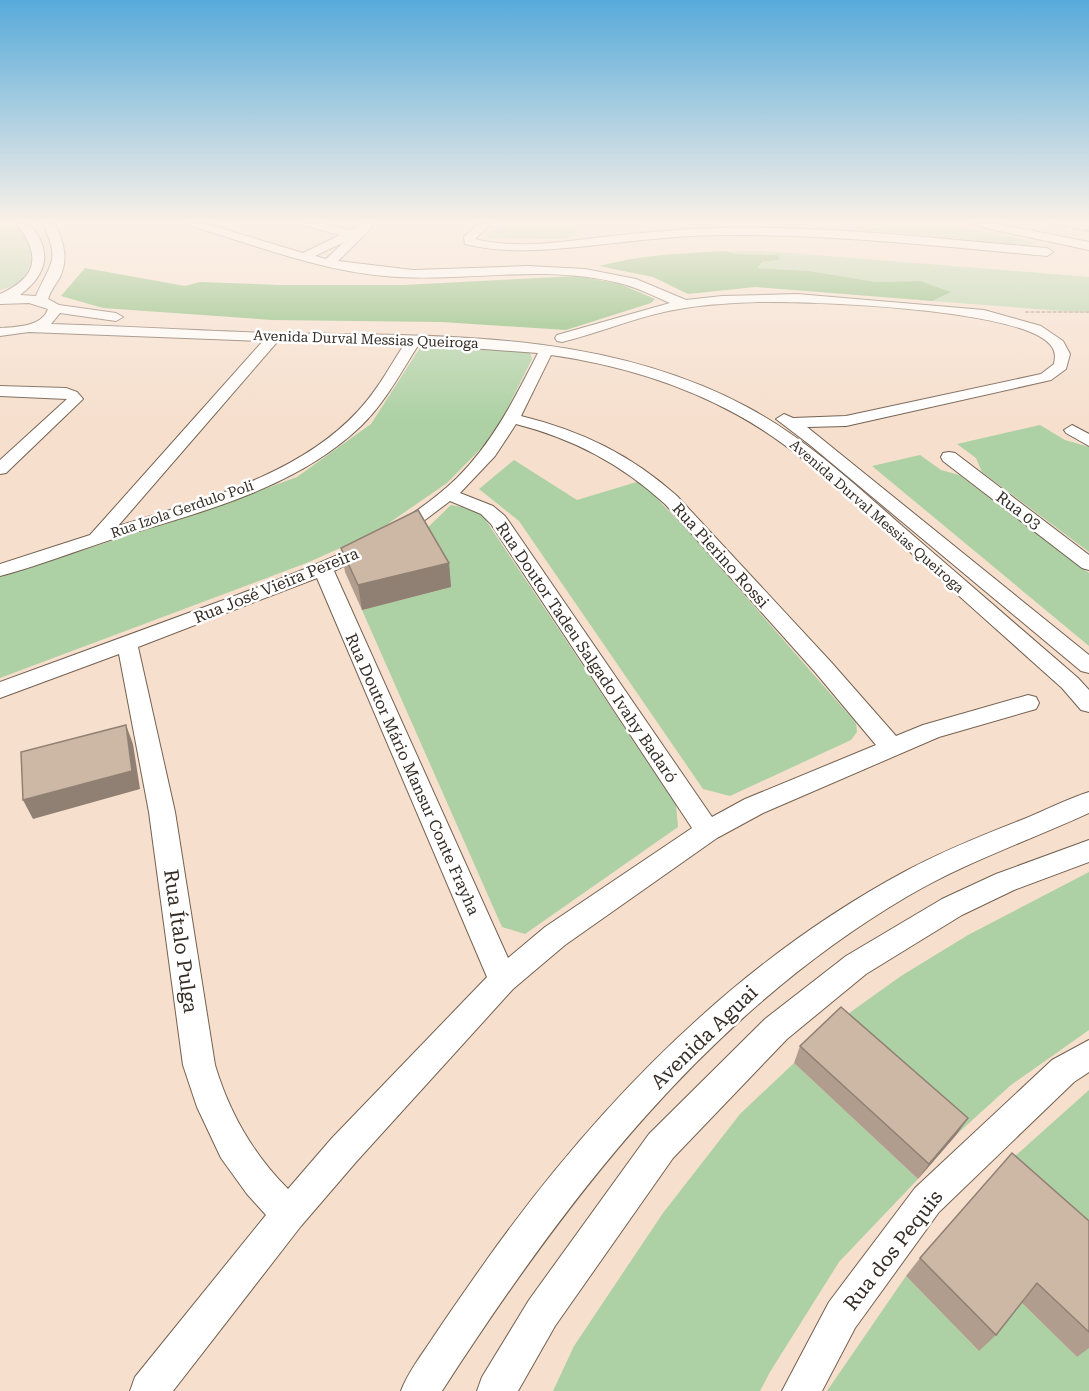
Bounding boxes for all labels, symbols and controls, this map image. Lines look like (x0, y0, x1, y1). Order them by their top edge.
street label: Avenida Durval Messias Queiroga (253, 327, 479, 351)
street label: Avenida Durval Messias Queiroga (787, 436, 968, 596)
street label: Rua Izola Gerdulo Poli (109, 477, 256, 541)
street label: Rua 03 (992, 487, 1045, 533)
street label: Rua Pierino Rossi (669, 499, 773, 612)
street label: Rua Doutor Tadeu Salgado Ivahy Badaró (492, 518, 681, 786)
street label: Rua José Vieira Pereira (191, 544, 362, 627)
street label: Rua Doutor Mário Mansur Conte Frayha (342, 630, 484, 918)
street label: Rua Ítalo Pulga (159, 868, 203, 1015)
street label: Avenida Aguai (646, 980, 762, 1094)
street label: Rua dos Pequis (839, 1185, 947, 1315)

